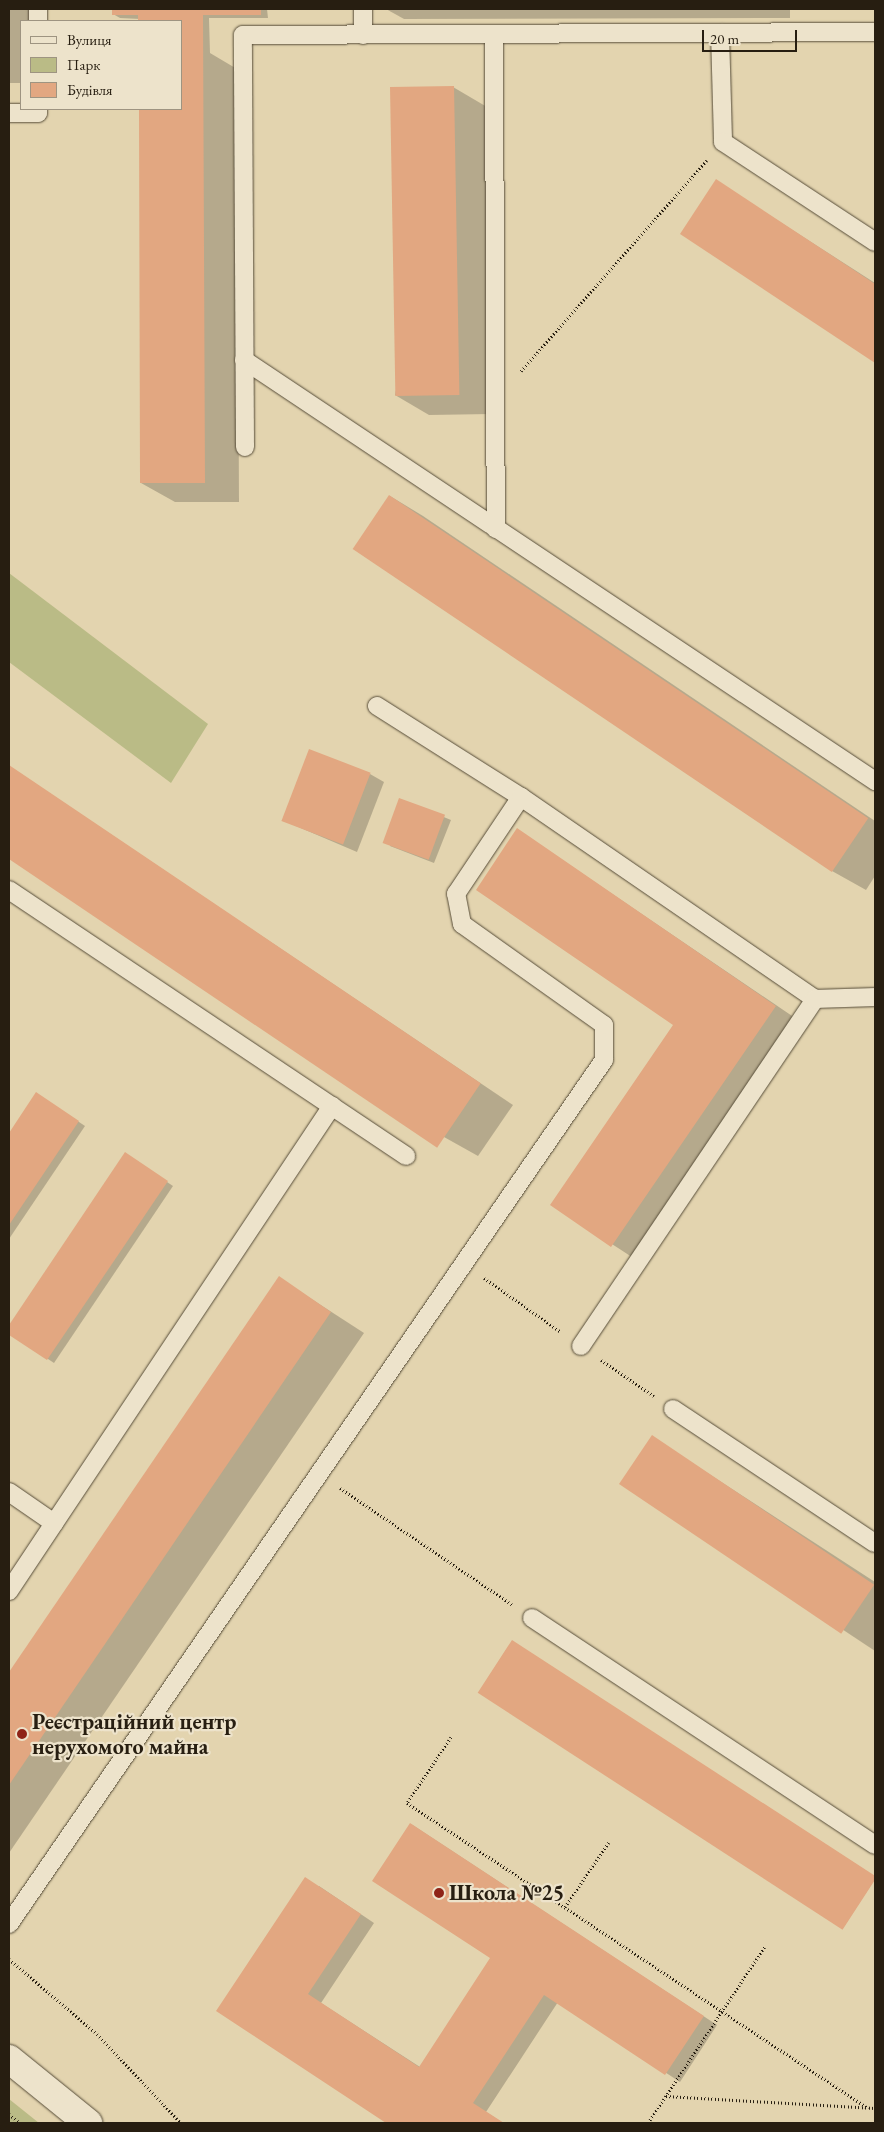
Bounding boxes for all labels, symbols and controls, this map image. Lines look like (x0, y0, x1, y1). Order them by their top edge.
legend (20, 20, 182, 110)
scale bar (704, 20, 799, 52)
text: 20 m (710, 29, 739, 48)
text: Вулиця (67, 30, 112, 49)
text: Парк (67, 55, 100, 74)
text: Будівля (67, 80, 113, 99)
place label: Реєстраційний центр нерухомого майна (32, 1708, 236, 1760)
marker: Реєстраційний центр нерухомого майна (16, 1728, 28, 1740)
place label: Школа №25 (449, 1880, 564, 1906)
marker: Школа №25 (433, 1887, 445, 1899)

